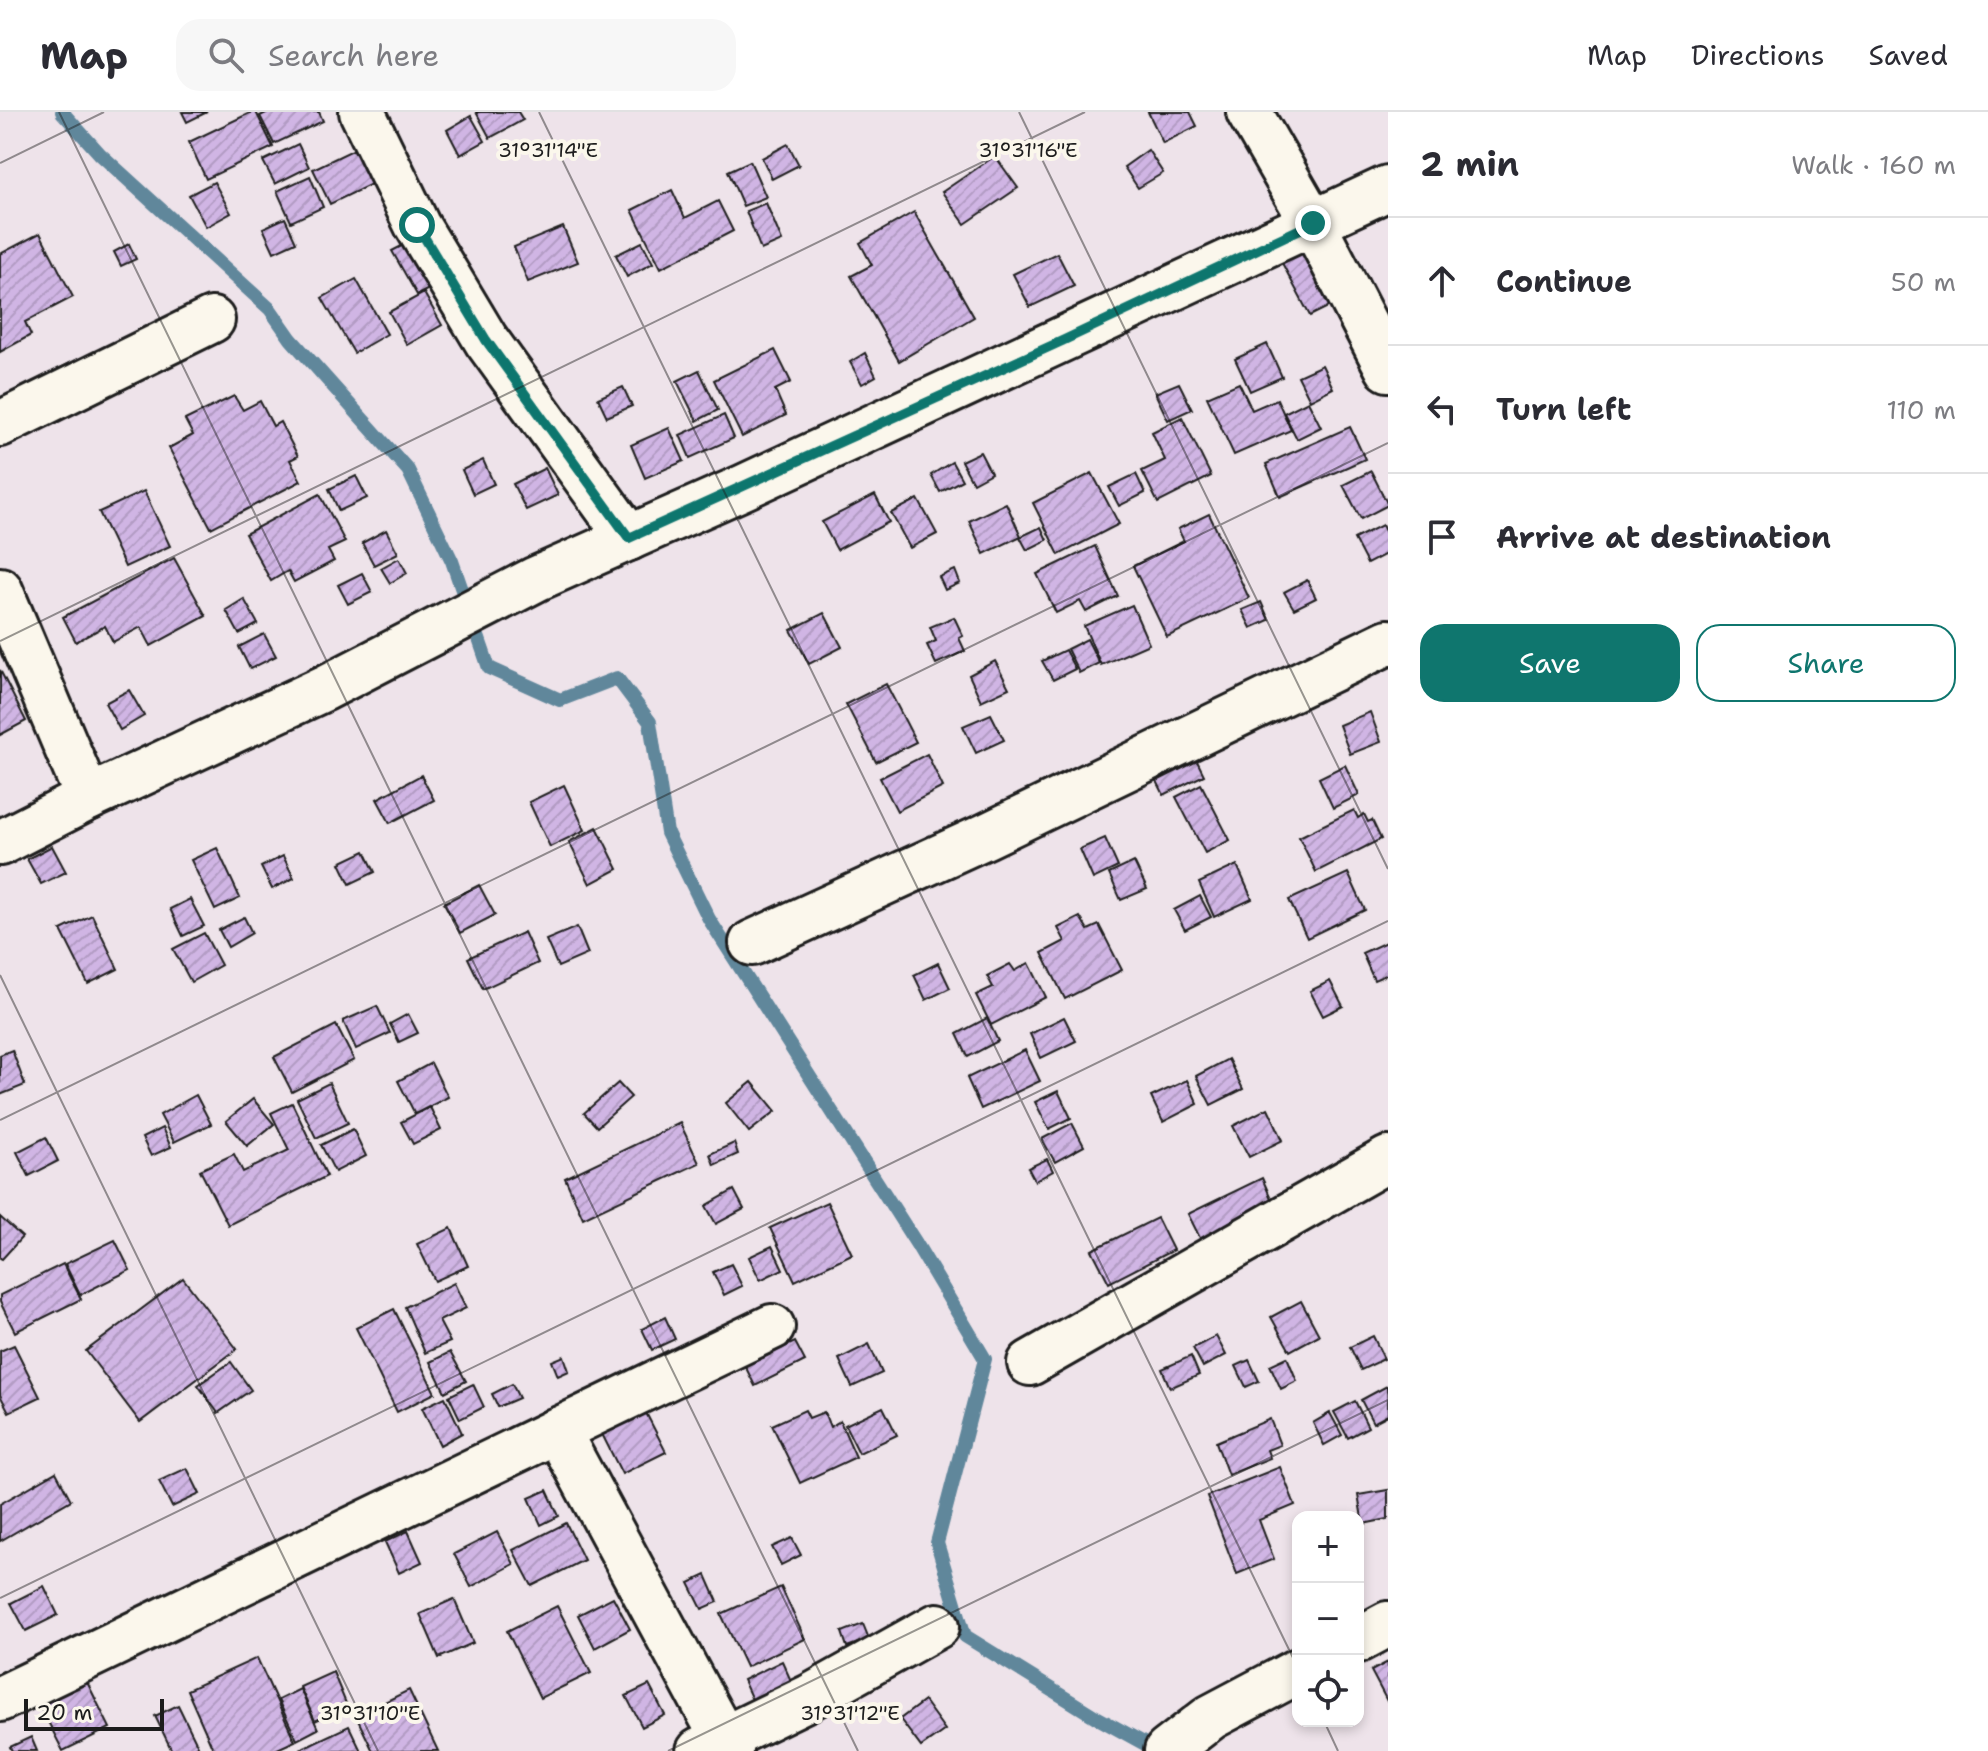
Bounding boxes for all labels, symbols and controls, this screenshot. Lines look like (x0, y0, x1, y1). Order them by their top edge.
search box (176, 19, 736, 91)
text: Map (40, 30, 128, 81)
icon: search (204, 33, 248, 77)
text: Search here (268, 35, 439, 76)
text: Map (1587, 36, 1647, 74)
text: Directions (1691, 36, 1825, 74)
text: Saved (1869, 36, 1948, 74)
text: 31°31'14"E (498, 137, 598, 163)
text: 31°31'16"E (978, 137, 1078, 163)
text: 2 min (1420, 141, 1519, 187)
text: Walk · 160 m (1791, 147, 1956, 182)
route end (1295, 205, 1331, 241)
route start (399, 207, 435, 243)
icon: ahead (1420, 259, 1464, 303)
text: Continue (1496, 261, 1632, 302)
text: 50 m (1891, 264, 1956, 299)
icon: left (1420, 387, 1464, 431)
text: Turn left (1496, 389, 1631, 430)
text: 110 m (1886, 392, 1956, 427)
icon: arrive (1420, 515, 1464, 559)
text: Arrive at destination (1496, 517, 1831, 558)
button: Save (1420, 624, 1680, 702)
button: Share (1696, 624, 1956, 702)
map controls (1292, 1511, 1364, 1727)
button: + (1292, 1511, 1364, 1583)
button: − (1292, 1583, 1364, 1655)
button: locate (1292, 1655, 1364, 1727)
scale bar (24, 1695, 164, 1731)
text: 20 m (36, 1698, 93, 1727)
text: 31°31'10"E (320, 1700, 420, 1726)
text: 31°31'12"E (800, 1700, 900, 1726)

